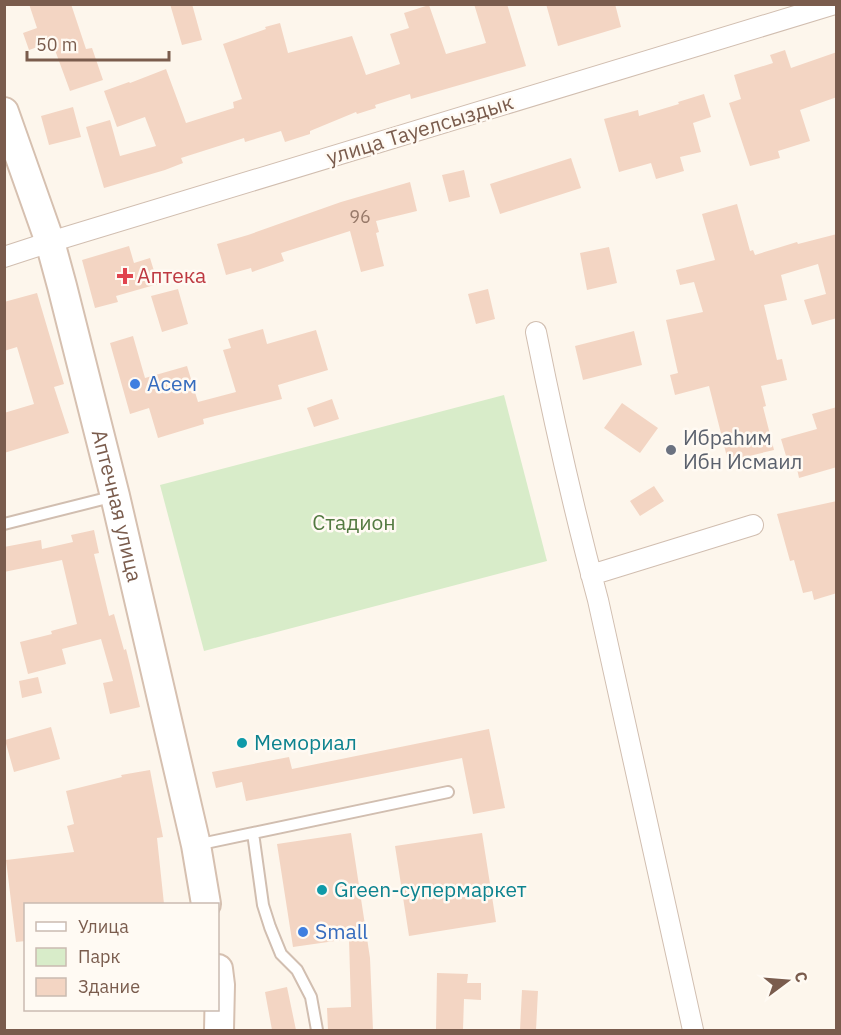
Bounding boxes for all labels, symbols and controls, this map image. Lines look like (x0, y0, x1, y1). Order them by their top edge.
scale bar (27, 24, 170, 62)
text: 50 m (36, 33, 78, 56)
street label: улица Тауелсыздык (323, 87, 517, 171)
house number: 96 (349, 205, 371, 228)
place label: Аптека (137, 261, 206, 289)
marker: Аптека (118, 269, 132, 283)
place label: Асем (147, 369, 197, 397)
marker: Асем (128, 377, 142, 391)
place label: Ибраһим Ибн Исмаил (683, 423, 802, 475)
street label: Аптечная улица (86, 426, 149, 585)
marker: Ибраһим Ибн Исмаил (664, 443, 678, 457)
park label: Стадион (312, 508, 396, 536)
place label: Мемориал (254, 728, 357, 756)
marker: Мемориал (235, 736, 249, 750)
place label: Green-супермаркет (334, 875, 527, 903)
marker: Green-супермаркет (315, 883, 329, 897)
legend (24, 903, 219, 1011)
text: Улица (78, 915, 129, 938)
place label: Small (315, 917, 368, 945)
marker: Small (296, 925, 310, 939)
text: Парк (78, 945, 121, 968)
north arrow (757, 951, 817, 1011)
text: С (790, 969, 812, 985)
text: Здание (78, 975, 140, 998)

